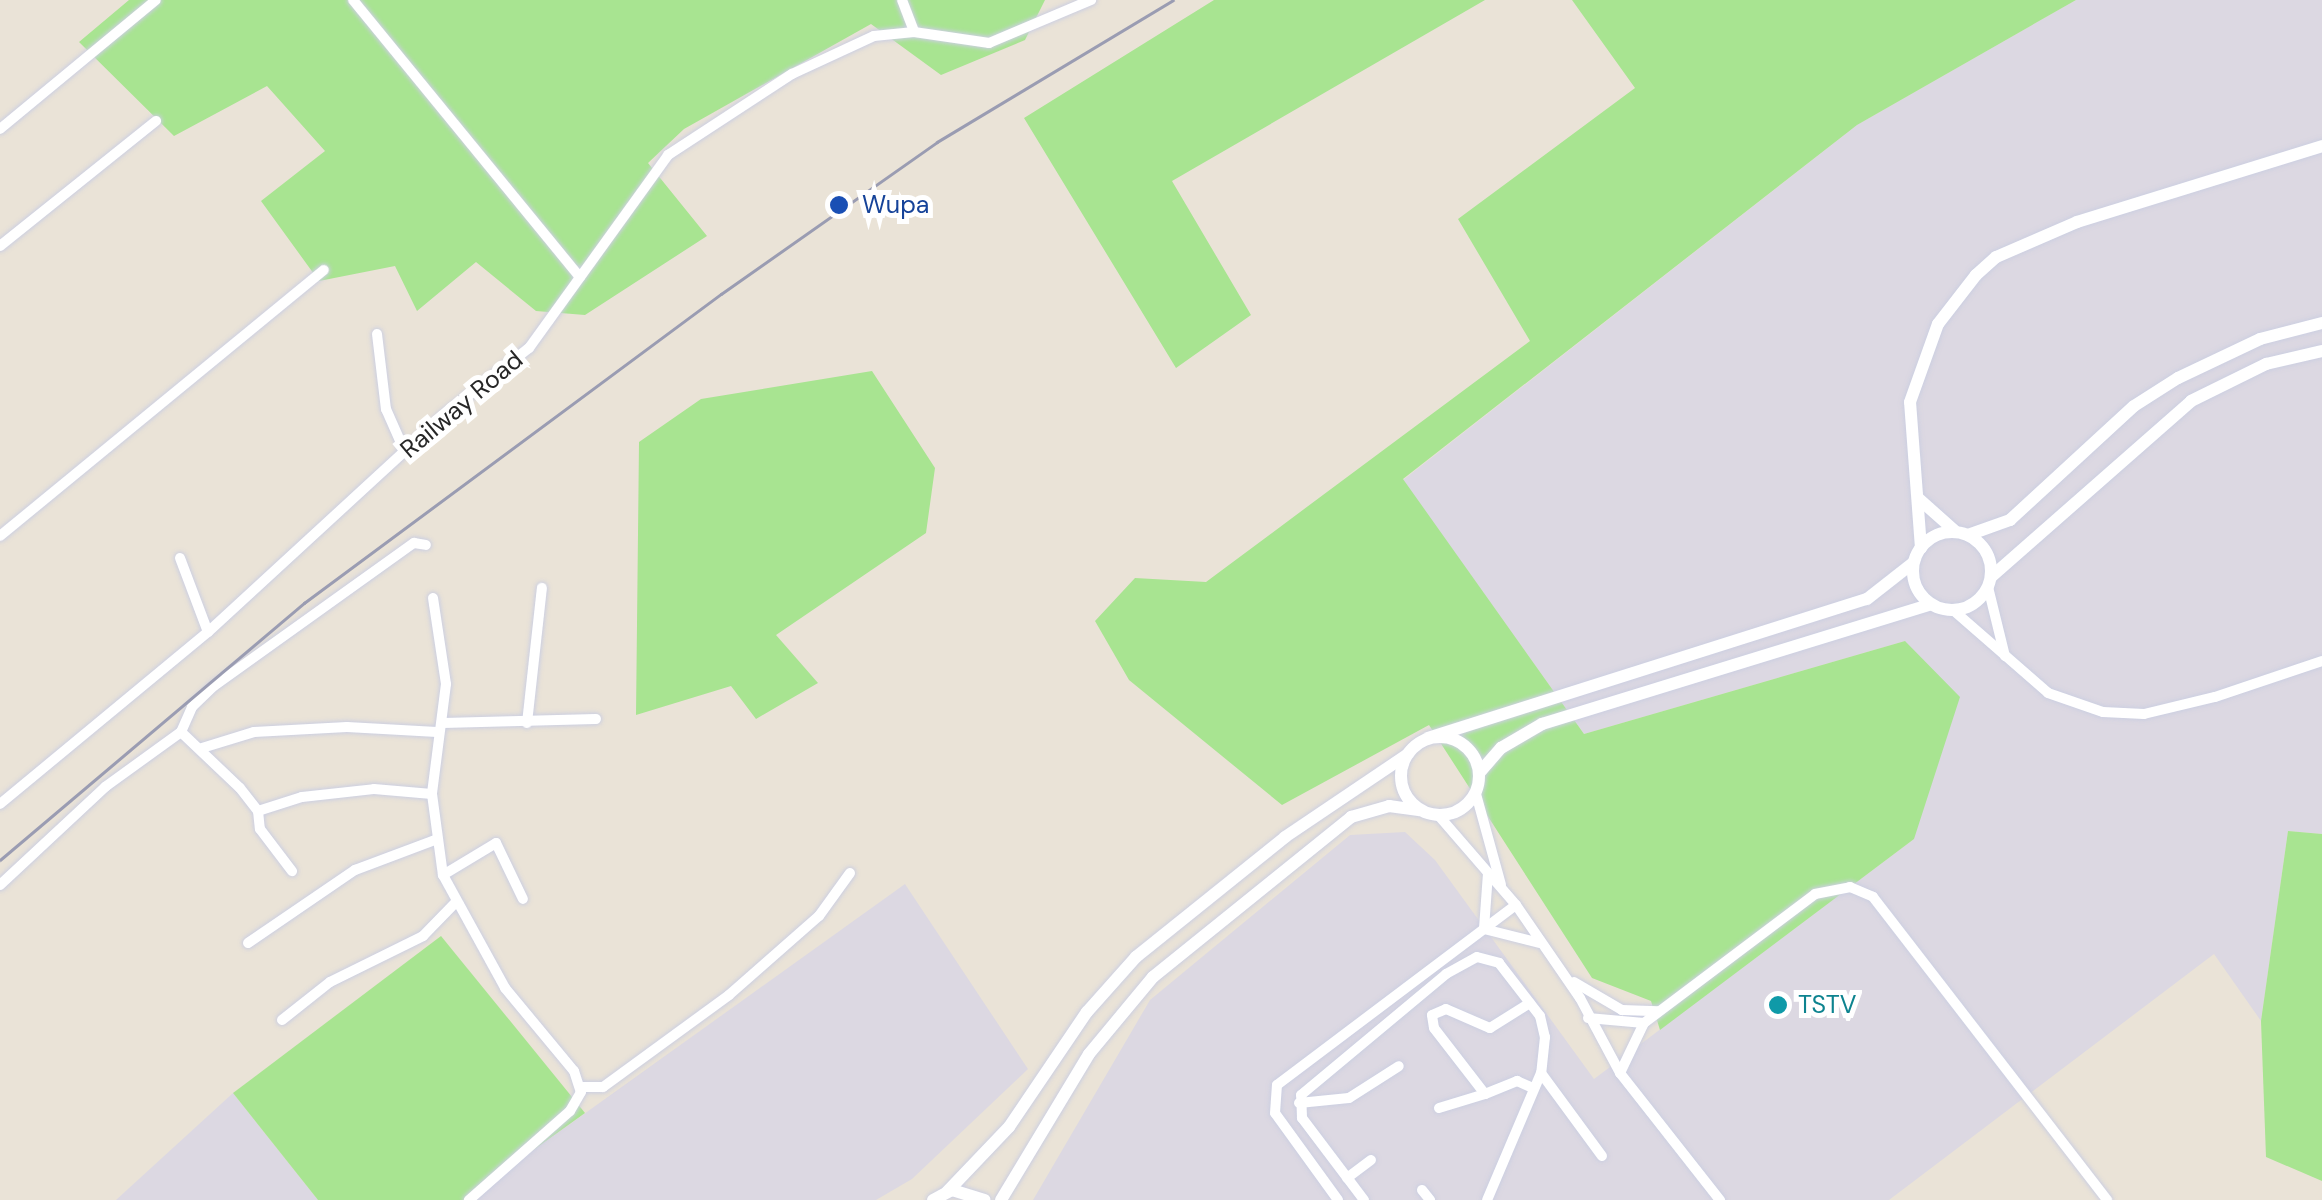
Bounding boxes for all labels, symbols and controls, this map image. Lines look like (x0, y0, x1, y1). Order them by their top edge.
place label: Wupa (862, 190, 929, 220)
marker: Wupa (826, 192, 852, 218)
street label: Railway Road (395, 345, 529, 465)
place label: TSTV (1798, 990, 1856, 1020)
marker: TSTV (1767, 994, 1789, 1016)

